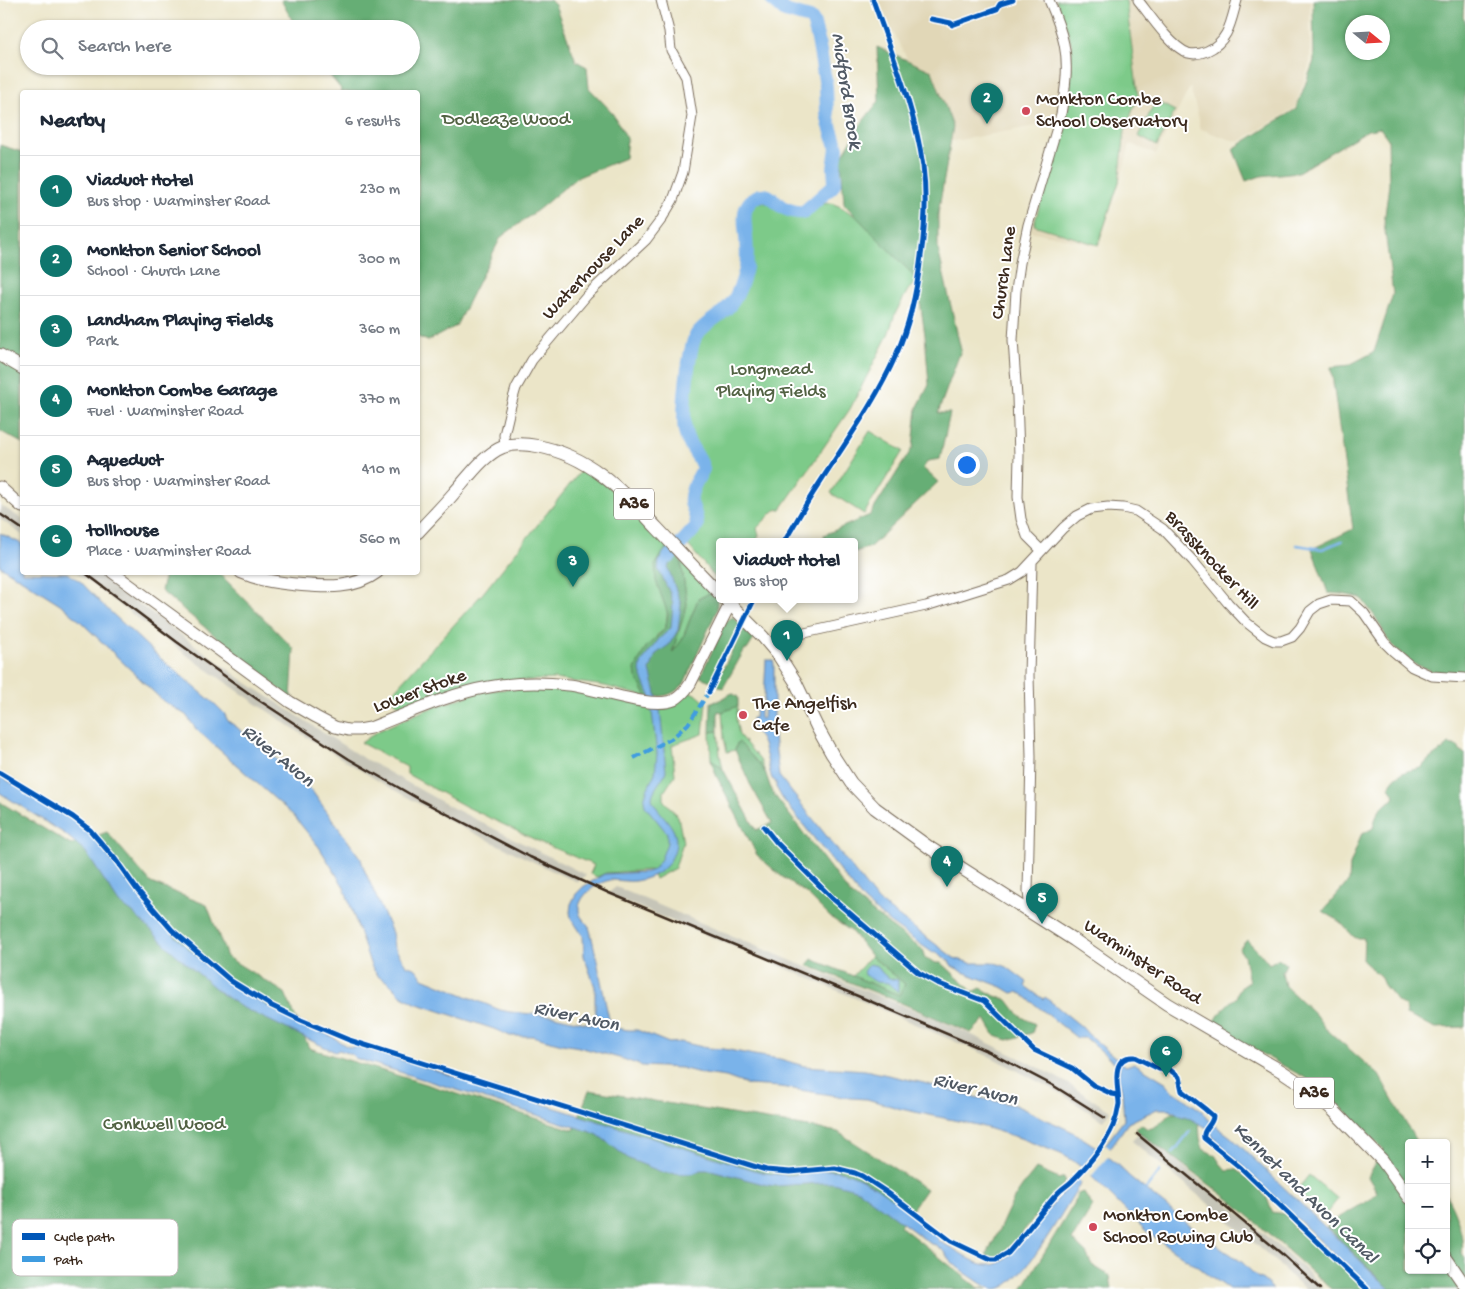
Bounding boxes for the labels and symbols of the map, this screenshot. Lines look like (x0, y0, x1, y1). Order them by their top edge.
north arrow (1345, 15, 1390, 60)
water label: Midford Brook (824, 31, 866, 153)
pin: 2 (971, 83, 1003, 124)
place label: Monkton Combe School Observatory (1036, 89, 1188, 134)
marker: Monkton Combe School Observatory (1020, 105, 1032, 117)
park label: Dodleaze Wood (440, 109, 572, 132)
street label: Waterhouse Lane (538, 210, 650, 325)
street label: Church Lane (987, 225, 1023, 321)
park label: Longmead Playing Fields (716, 359, 826, 404)
your location (954, 452, 980, 478)
road number: A36 (614, 488, 654, 520)
street label: Brassknocker Hill (1158, 506, 1263, 616)
pin: 3 (557, 546, 589, 587)
pin: 1 (771, 620, 803, 661)
street label: Lower Stoke (370, 664, 470, 719)
place label: The Angelfish Cafe (752, 693, 857, 738)
marker: The Angelfish Cafe (737, 709, 749, 721)
water label: River Avon (236, 721, 318, 793)
pin: 4 (931, 846, 963, 887)
pin: 5 (1026, 883, 1058, 924)
street label: Warminster Road (1079, 915, 1207, 1012)
water label: River Avon (531, 998, 621, 1038)
pin: 6 (1150, 1036, 1182, 1077)
water label: River Avon (930, 1069, 1020, 1113)
road number: A36 (1294, 1078, 1334, 1108)
park label: Conkwell Wood (103, 1114, 227, 1137)
water label: Kennet and Avon Canal (1227, 1119, 1382, 1270)
place label: Monkton Combe School Rowing Club (1103, 1205, 1253, 1250)
legend (12, 1219, 178, 1276)
marker: Monkton Combe School Rowing Club (1087, 1221, 1099, 1233)
text: Cycle path (54, 1230, 115, 1247)
text: Path (53, 1253, 83, 1270)

